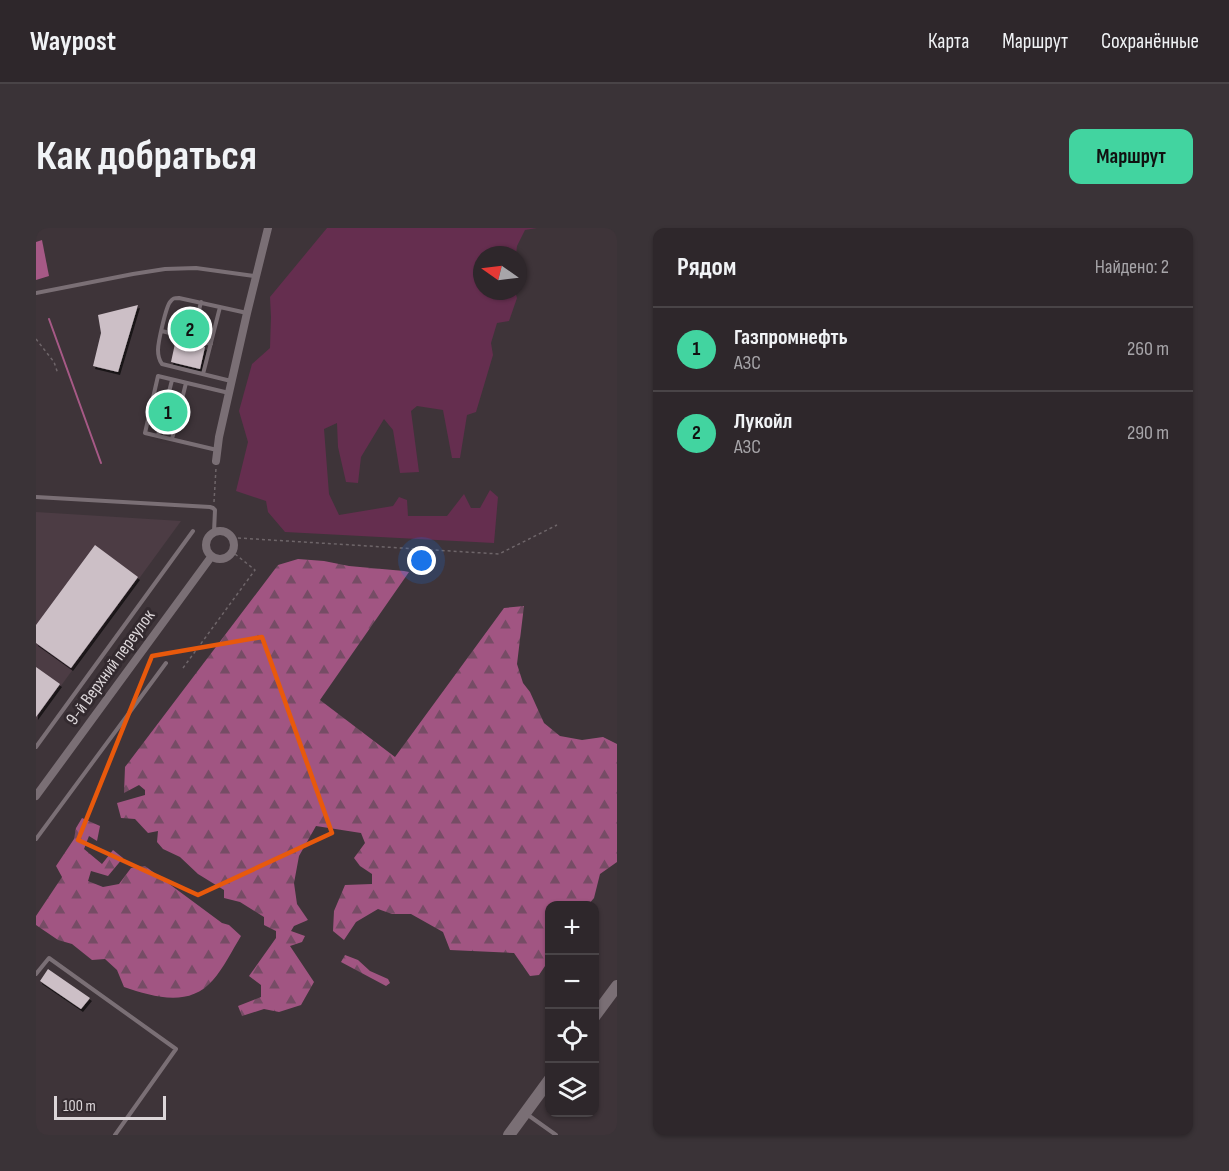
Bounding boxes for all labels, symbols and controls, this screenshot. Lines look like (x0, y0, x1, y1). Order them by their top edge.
text: Waypost (30, 25, 116, 58)
text: Карта (928, 29, 969, 54)
text: Маршрут (1002, 29, 1068, 54)
text: Сохранённые (1101, 29, 1199, 54)
button: Маршрут (1069, 129, 1193, 184)
text: Как добраться (36, 131, 257, 182)
north arrow (473, 246, 527, 300)
text: Рядом (677, 252, 736, 283)
text: Найдено: 2 (1095, 255, 1169, 279)
pin: 2 (170, 306, 210, 352)
text: Газпромнефть (734, 324, 848, 351)
text: 1 (693, 337, 700, 361)
text: 260 m (1127, 337, 1169, 361)
text: АЗС (734, 351, 761, 375)
pin: 1 (148, 390, 188, 435)
text: Лукойл (734, 408, 792, 435)
text: 2 (692, 421, 701, 445)
text: 290 m (1127, 421, 1169, 445)
text: АЗС (734, 435, 761, 459)
your location (407, 546, 436, 575)
street label: 9-й Верхний переулок (62, 605, 159, 729)
map controls (545, 901, 599, 1117)
button: + (545, 901, 599, 955)
button: − (545, 955, 599, 1009)
button: locate (545, 1009, 599, 1063)
button: layers (545, 1063, 599, 1117)
scale bar (54, 1093, 166, 1120)
text: 100 m (63, 1097, 96, 1116)

